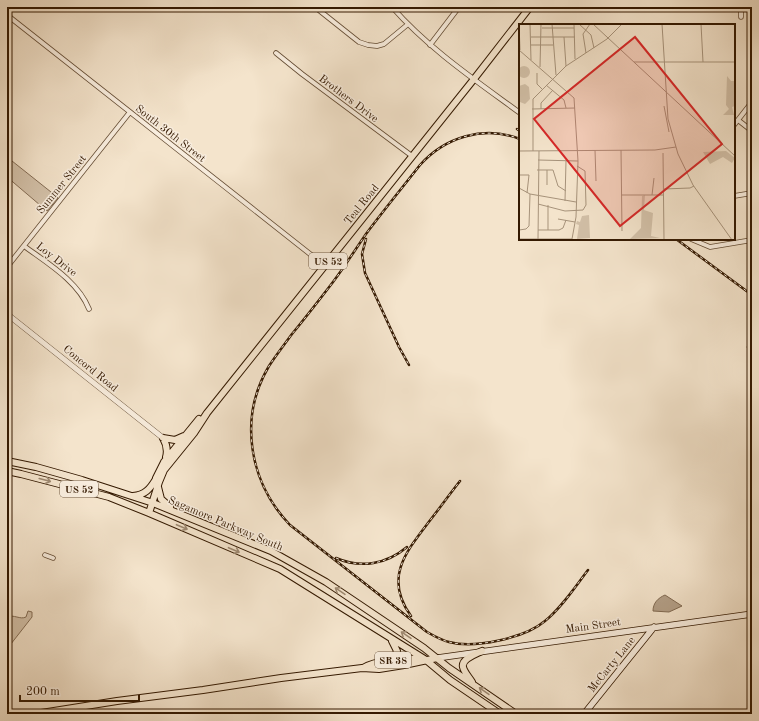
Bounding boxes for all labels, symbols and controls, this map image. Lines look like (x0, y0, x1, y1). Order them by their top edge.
inset map (519, 24, 735, 240)
street label: Brothers Drive (316, 73, 380, 125)
street label: South 30th Street (133, 103, 207, 165)
street label: Summer Street (35, 153, 89, 216)
street label: Teal Road (343, 183, 382, 227)
street label: Loy Drive (34, 241, 78, 279)
road number: US 52 (309, 253, 347, 269)
street label: Concord Road (61, 344, 120, 395)
one-way arrow (38, 477, 51, 484)
road number: US 52 (60, 481, 98, 497)
street label: Sagamore Parkway South (166, 495, 284, 554)
one-way arrow (176, 524, 188, 531)
one-way arrow (228, 546, 240, 554)
one-way arrow (335, 587, 346, 595)
street label: Main Street (565, 617, 622, 636)
one-way arrow (400, 631, 411, 639)
street label: McCarty Lane (587, 635, 638, 695)
road number: SR 38 (375, 652, 411, 668)
scale bar (20, 677, 139, 703)
text: 200 m (26, 686, 60, 698)
one-way arrow (479, 687, 490, 695)

